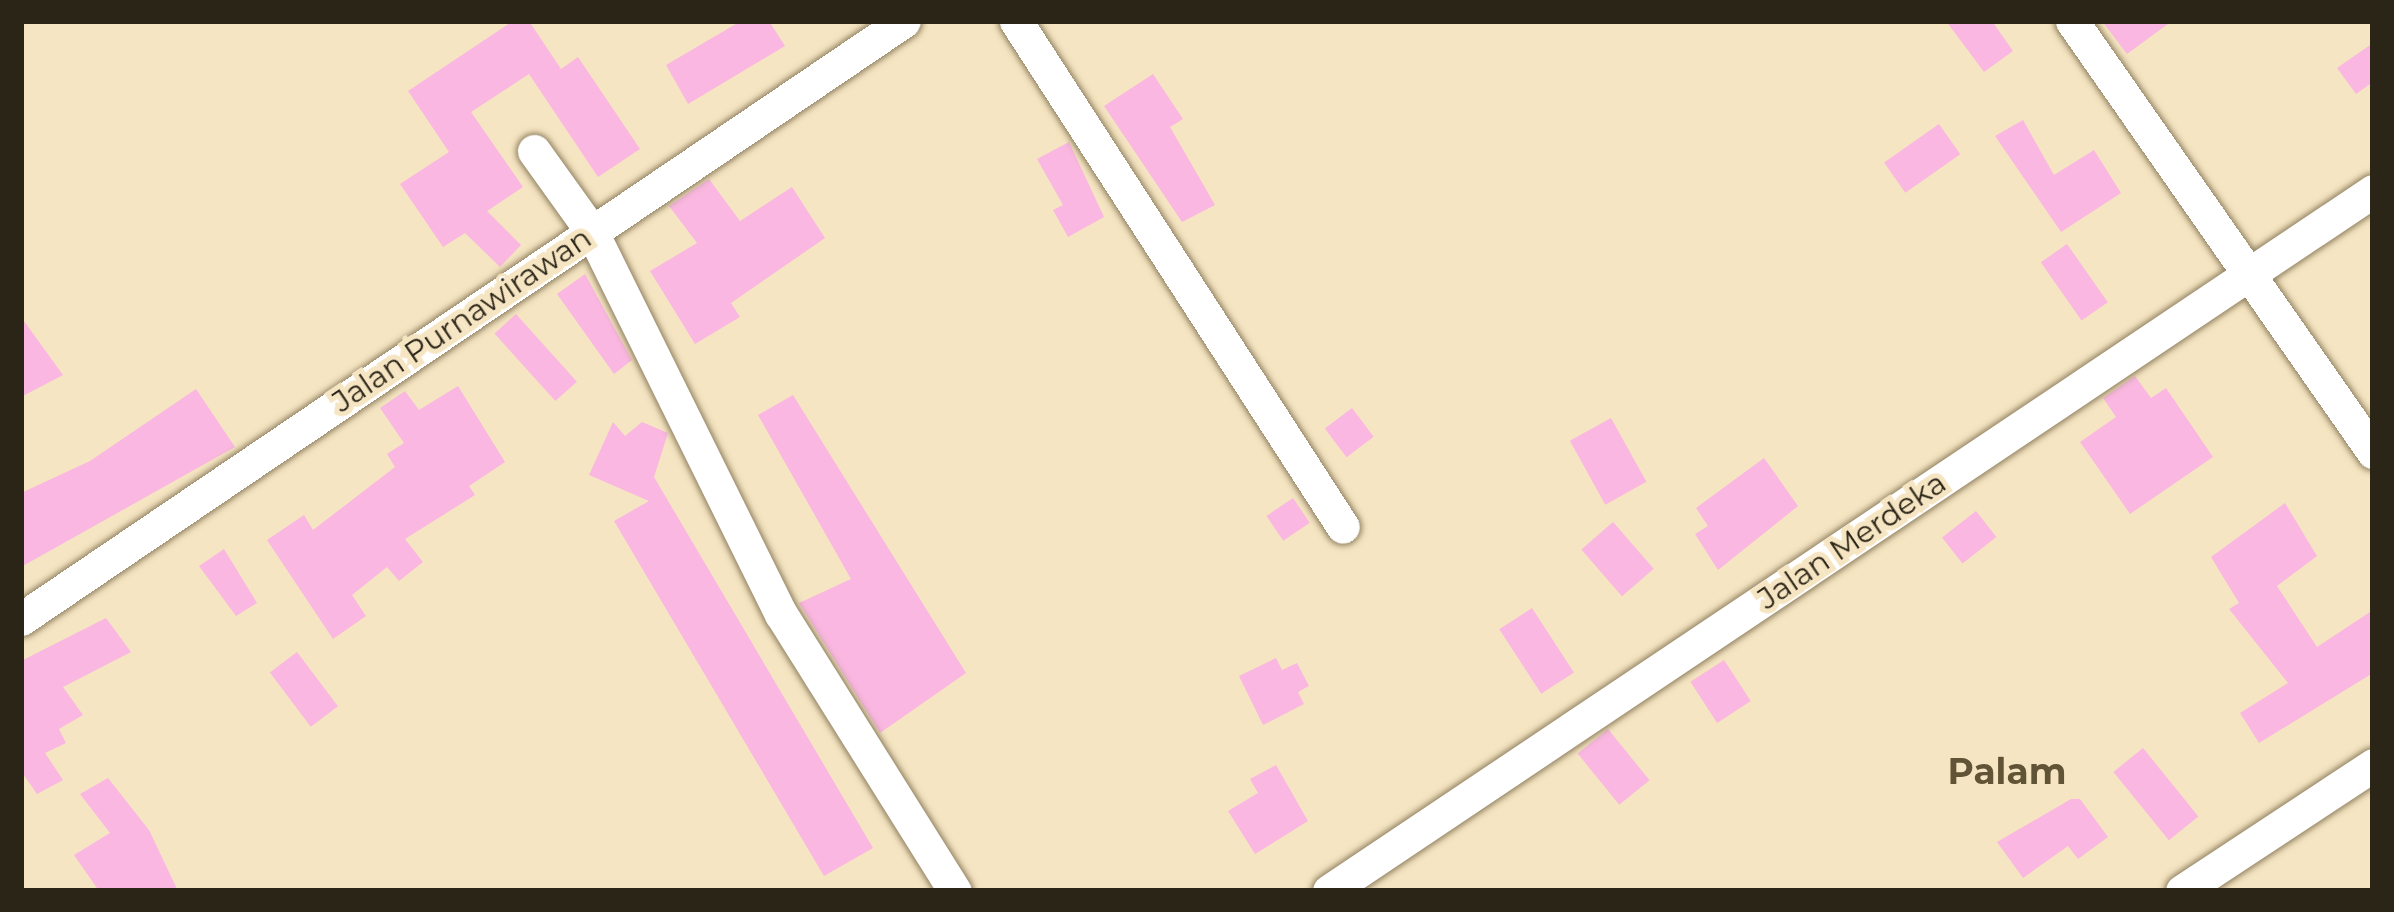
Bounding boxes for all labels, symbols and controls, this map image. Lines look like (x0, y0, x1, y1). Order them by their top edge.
street label: Jalan Purnawirawan (326, 220, 598, 420)
street label: Jalan Merdeka (1751, 465, 1953, 617)
district label: Palam (1948, 750, 2066, 794)

